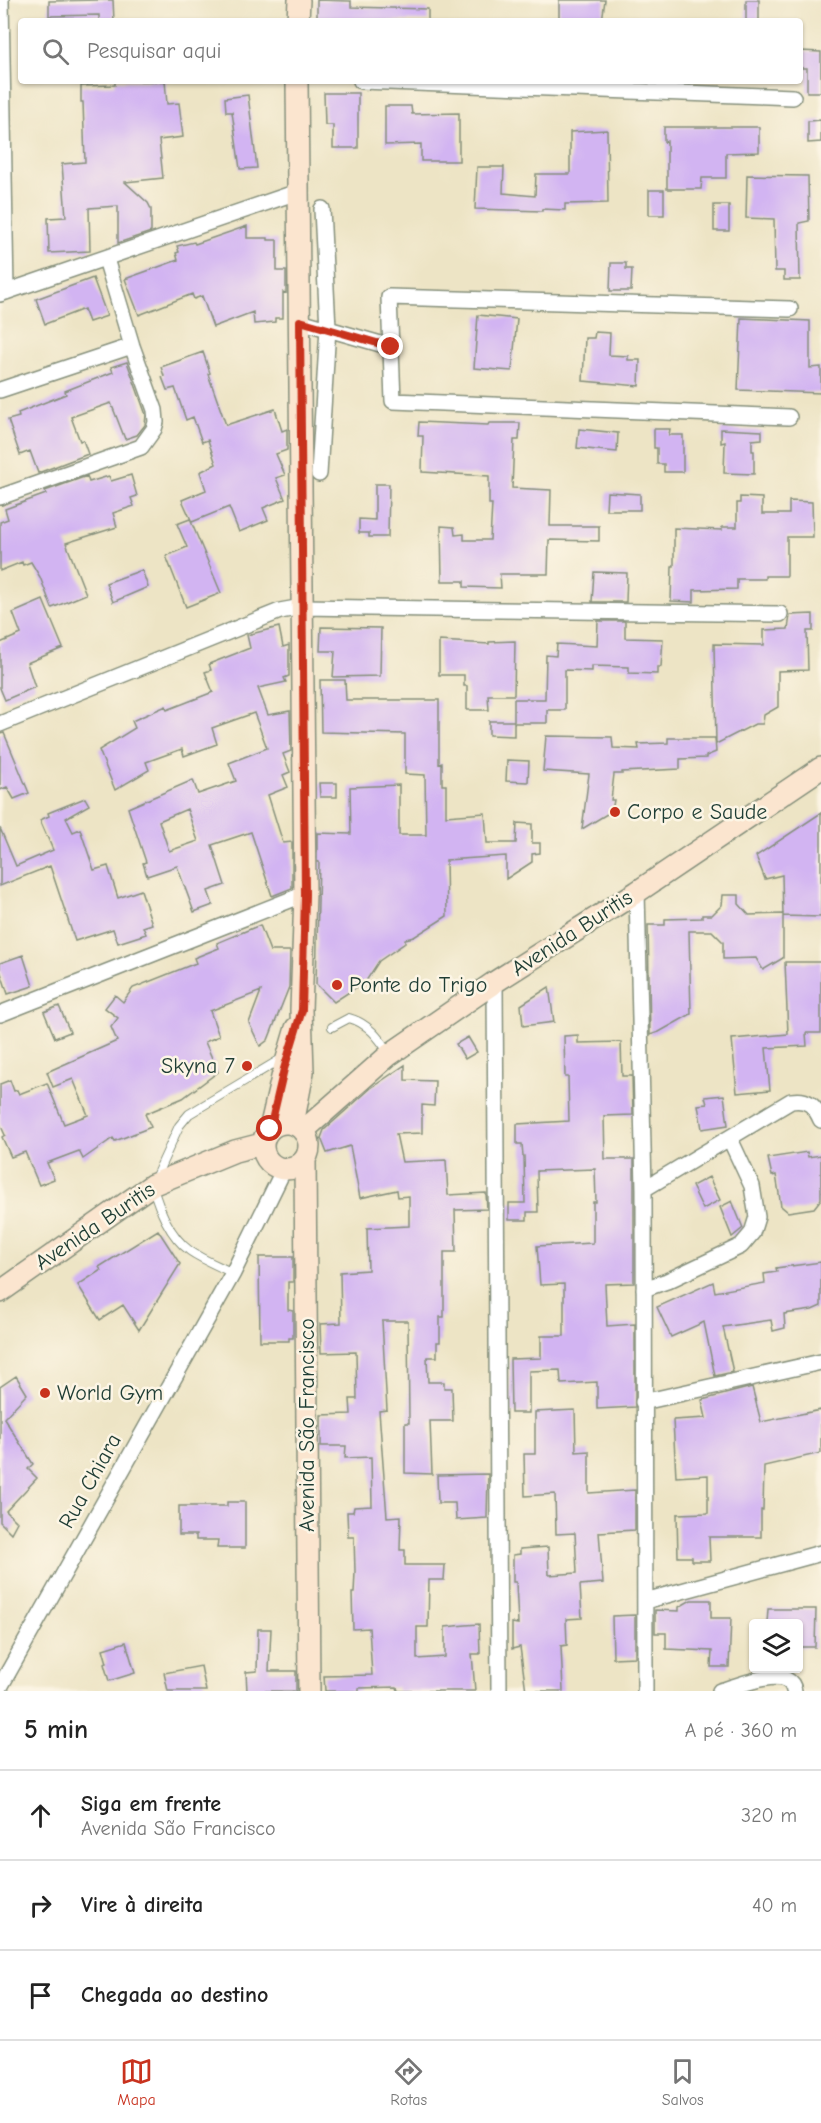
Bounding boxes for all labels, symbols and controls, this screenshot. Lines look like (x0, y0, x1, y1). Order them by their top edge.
search box (18, 18, 803, 84)
icon: search (39, 35, 72, 68)
text: Pesquisar aqui (87, 38, 222, 64)
route end (377, 333, 403, 359)
place label: Corpo e Saude (627, 799, 767, 825)
marker: Corpo e Saude (608, 805, 622, 819)
street label: Avenida Buritis (507, 884, 637, 982)
place label: Ponte do Trigo (349, 972, 487, 998)
marker: Ponte do Trigo (330, 978, 344, 992)
place label: Skyna 7 (161, 1053, 236, 1079)
marker: Skyna 7 (240, 1059, 254, 1073)
route start (256, 1115, 282, 1141)
street label: Avenida Buritis (30, 1176, 160, 1276)
street label: Avenida São Francisco (294, 1318, 320, 1532)
place label: World Gym (57, 1380, 163, 1406)
marker: World Gym (38, 1386, 52, 1400)
street label: Rua Chiara (53, 1429, 127, 1533)
map controls (749, 1619, 803, 1673)
button: layers (749, 1619, 803, 1673)
text: 5 min (24, 1715, 88, 1745)
text: A pé · 360 m (685, 1719, 797, 1742)
text: Siga em frente (81, 1791, 221, 1817)
icon: ahead (24, 1799, 57, 1832)
text: 320 m (741, 1804, 797, 1827)
text: Avenida São Francisco (81, 1817, 276, 1840)
icon: right (24, 1889, 57, 1922)
text: Vire à direita (81, 1892, 203, 1918)
text: 40 m (752, 1894, 797, 1917)
icon: arrive (24, 1979, 57, 2012)
text: Chegada ao destino (81, 1982, 268, 2008)
tab: Mapa (117, 2055, 156, 2109)
tab: Rotas (390, 2055, 427, 2109)
tab: Salvos (662, 2055, 704, 2109)

